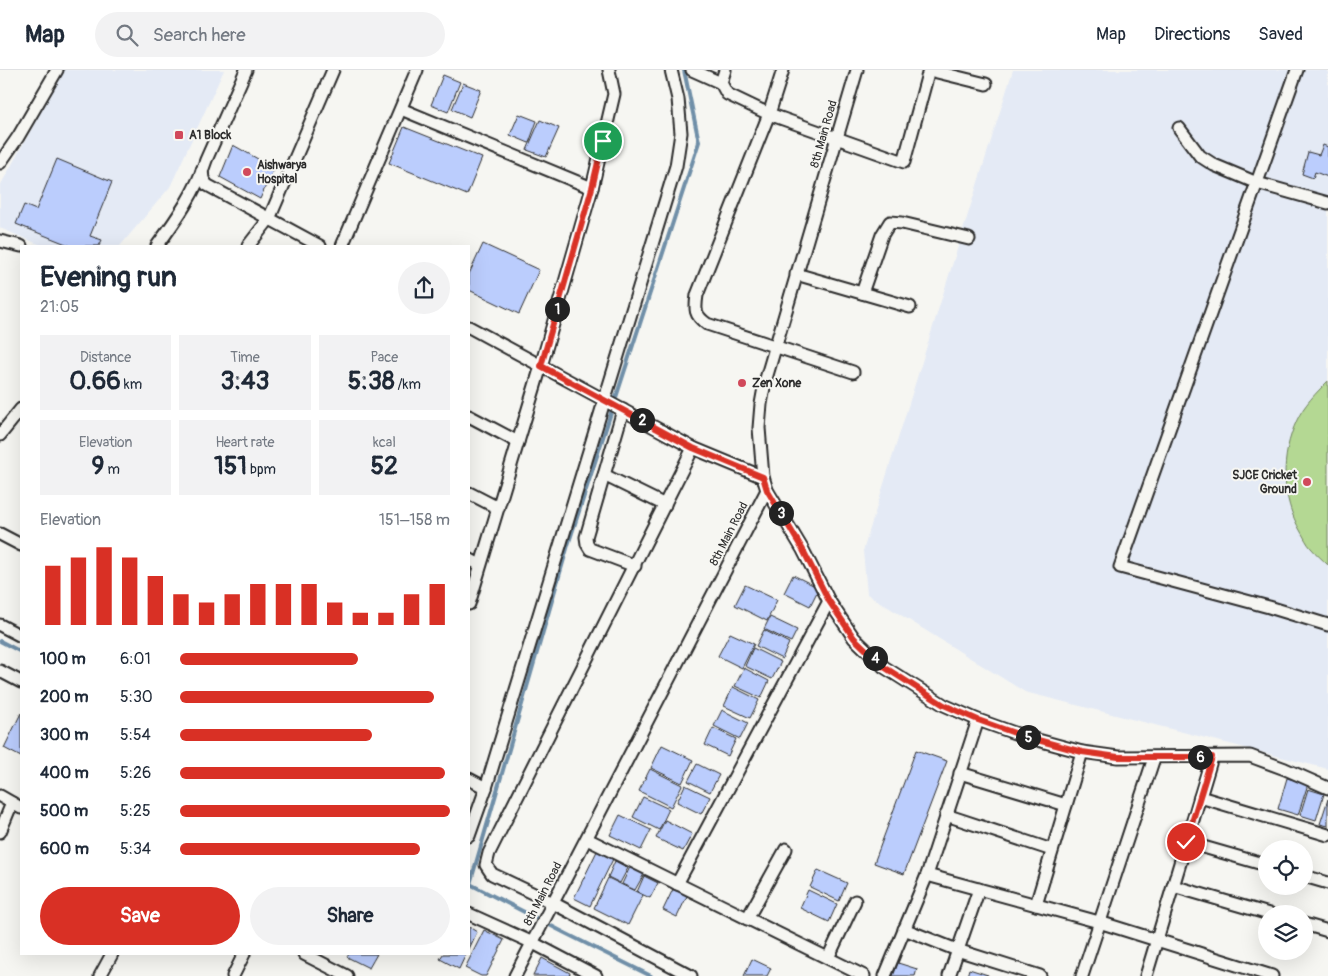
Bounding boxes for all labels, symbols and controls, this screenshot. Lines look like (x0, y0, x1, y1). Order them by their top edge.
search box (95, 12, 445, 57)
text: Map (25, 20, 65, 49)
icon: search (113, 21, 141, 49)
text: Search here (153, 23, 246, 47)
text: Map (1096, 23, 1126, 46)
text: Directions (1154, 23, 1230, 46)
text: Saved (1258, 23, 1303, 46)
street label: 8th Main Road (807, 98, 841, 170)
pin (582, 120, 624, 162)
icon: arrive (589, 127, 617, 155)
place label: A1 Block (189, 128, 232, 143)
marker: A1 Block (173, 129, 185, 141)
place label: Aishwarya Hospital (257, 158, 307, 187)
marker: Aishwarya Hospital (241, 166, 253, 178)
text: Evening run (40, 260, 177, 295)
button: share (398, 262, 450, 314)
pin: 1 (544, 296, 570, 322)
text: 21:05 (40, 297, 79, 317)
text: 1 (555, 301, 560, 318)
text: Distance (80, 349, 131, 366)
text: Time (230, 349, 260, 366)
text: Pace (370, 349, 398, 366)
text: 0.66 (69, 366, 121, 397)
text: 3:43 (220, 366, 270, 397)
text: 5:38 (348, 366, 395, 397)
text: km (121, 376, 142, 393)
text: /km (395, 376, 421, 393)
place label: Zen Xone (752, 376, 802, 391)
marker: Zen Xone (736, 377, 748, 389)
pin: 2 (630, 408, 654, 432)
text: 2 (639, 412, 646, 429)
text: Elevation (79, 434, 132, 451)
text: Heart rate (215, 434, 275, 451)
text: kcal (373, 434, 396, 451)
text: 9 (91, 451, 104, 482)
text: 151 (214, 451, 247, 482)
text: 52 (371, 451, 398, 482)
text: m (104, 461, 120, 478)
text: bpm (247, 461, 276, 478)
place label: SJCE Cricket Ground (1232, 468, 1298, 497)
marker: SJCE Cricket Ground (1301, 476, 1313, 488)
street label: 8th Main Road (707, 499, 752, 568)
pin: 3 (768, 500, 794, 526)
text: 3 (778, 505, 785, 522)
text: Elevation (40, 510, 101, 530)
text: 151–158 m (379, 510, 450, 530)
pin: 4 (862, 646, 888, 670)
text: 100 m (40, 649, 86, 669)
text: 6:01 (120, 649, 151, 669)
text: 4 (871, 650, 880, 667)
text: 200 m (40, 687, 88, 707)
text: 5:30 (120, 687, 153, 707)
pin: 5 (1016, 724, 1040, 750)
text: 300 m (40, 725, 88, 745)
text: 5:54 (120, 725, 151, 745)
text: 5 (1025, 729, 1032, 746)
pin: 6 (1188, 744, 1212, 770)
text: 6 (1196, 749, 1205, 766)
text: 400 m (40, 763, 89, 783)
text: 5:26 (120, 763, 151, 783)
text: 500 m (40, 801, 88, 821)
text: 5:25 (120, 801, 151, 821)
pin (1165, 821, 1207, 863)
icon: check (1172, 828, 1200, 856)
text: 600 m (40, 839, 89, 859)
text: 5:34 (120, 839, 151, 859)
map controls (1258, 840, 1313, 960)
button: locate (1258, 840, 1313, 895)
street label: 8th Main Road (521, 859, 566, 928)
button: Save (40, 887, 240, 945)
button: Share (250, 887, 450, 945)
button: layers (1258, 905, 1313, 960)

